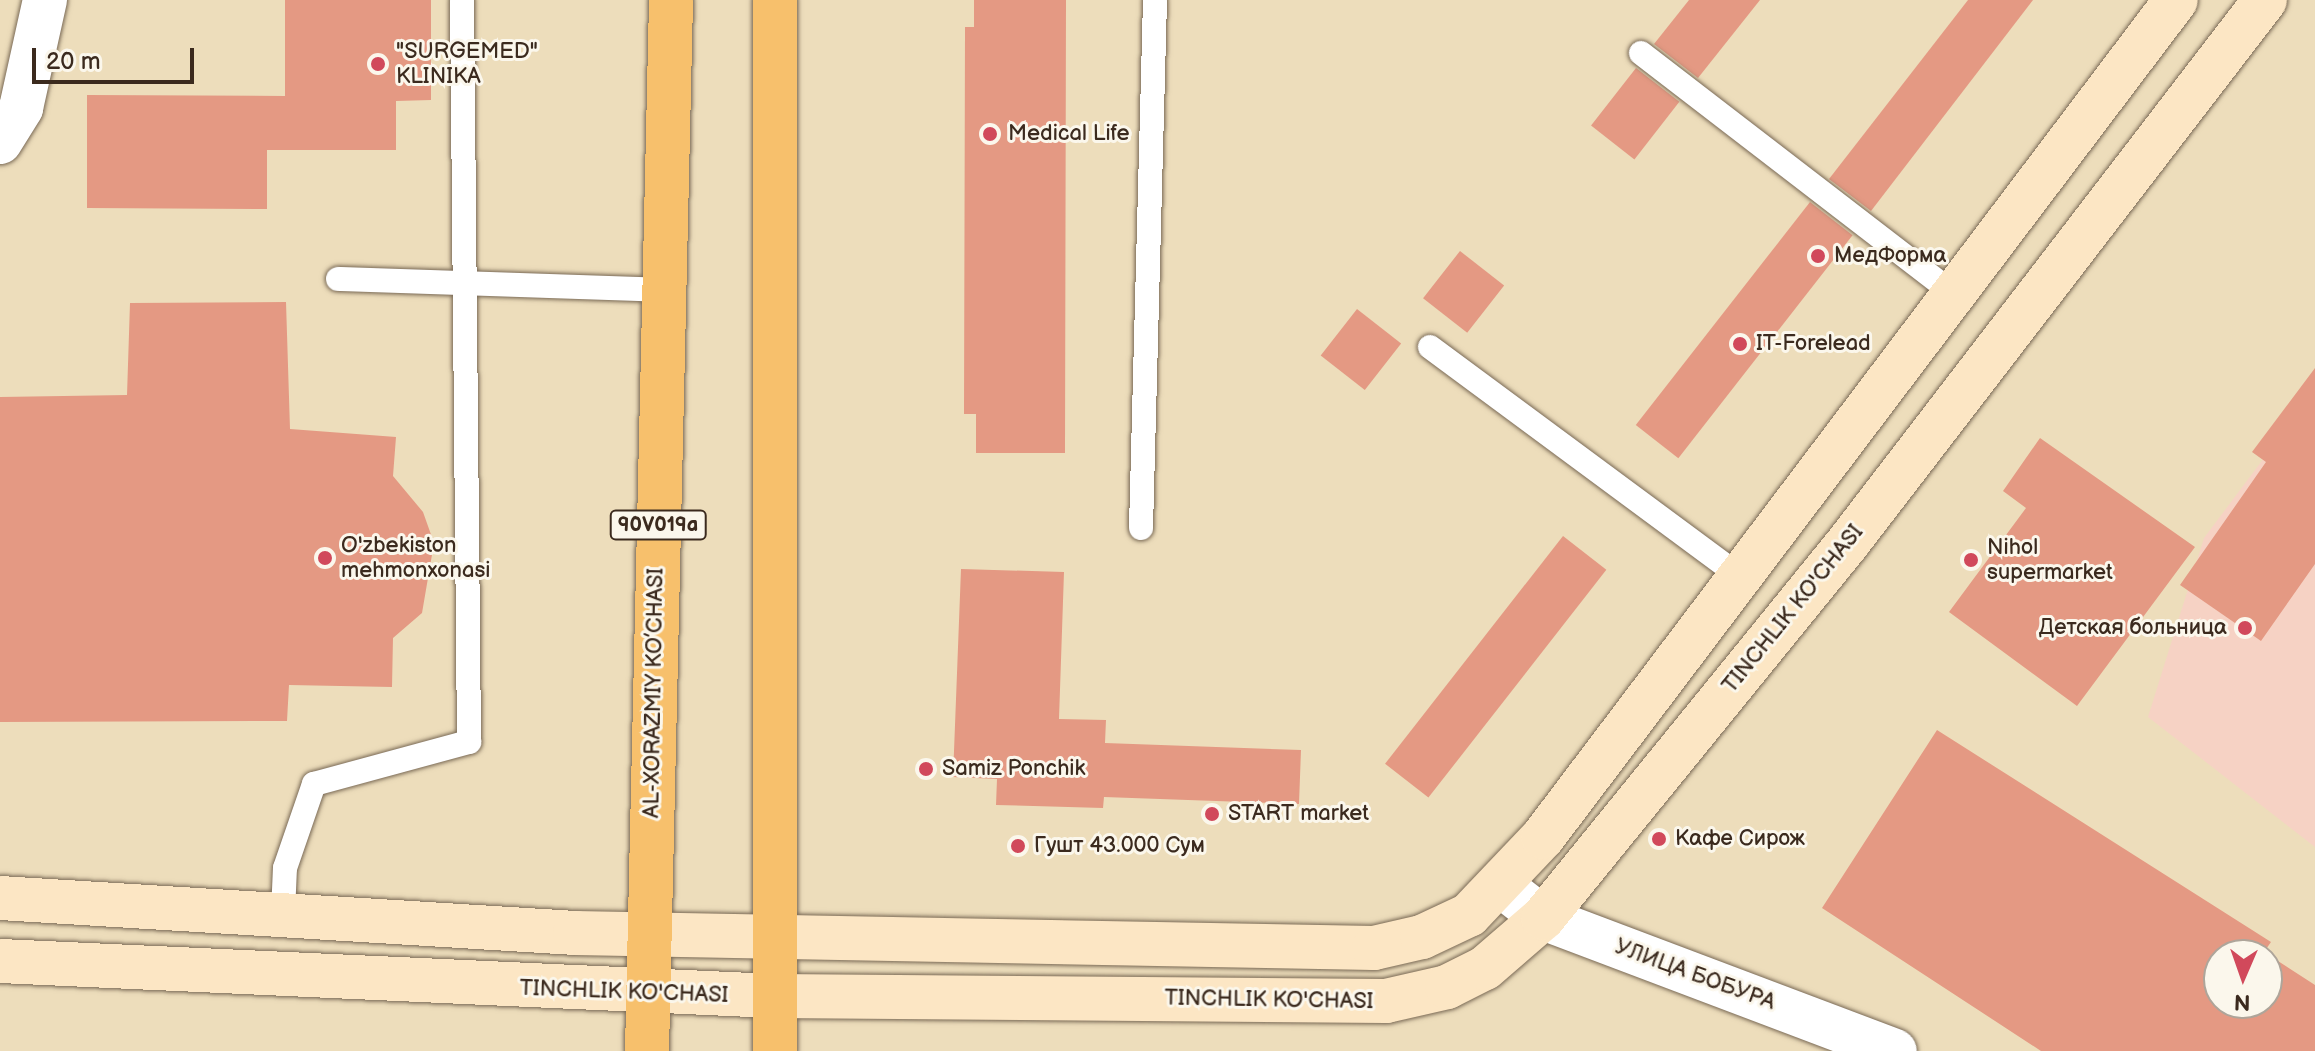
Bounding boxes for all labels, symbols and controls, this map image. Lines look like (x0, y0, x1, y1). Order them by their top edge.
scale bar (36, 32, 198, 82)
place label: "SURGEMED" KLINIKA (396, 38, 538, 90)
text: 20 m (46, 47, 101, 76)
marker: "SURGEMED" KLINIKA (367, 53, 389, 75)
place label: Medical Life (1008, 121, 1130, 147)
marker: Medical Life (979, 123, 1001, 145)
place label: МедФорма (1834, 243, 1946, 269)
marker: МедФорма (1809, 247, 1827, 265)
place label: IT-Forelead (1756, 331, 1871, 357)
marker: IT-Forelead (1731, 335, 1749, 353)
road number: 90V019a (608, 509, 708, 541)
street label: TINCHLIK KO'CHASI (1717, 520, 1869, 698)
place label: O'zbekiston mehmonxonasi (341, 532, 490, 584)
place label: Nihol supermarket (1987, 534, 2113, 586)
marker: O'zbekiston mehmonxonasi (316, 549, 334, 567)
marker: Nihol supermarket (1962, 551, 1980, 569)
street label: AL-XORAZMIY KO’CHASI (639, 568, 669, 818)
place label: Детская больница (2039, 615, 2227, 641)
marker: Детская больница (2234, 617, 2256, 639)
place label: Samiz Ponchik (942, 756, 1085, 782)
marker: Samiz Ponchik (917, 760, 935, 778)
place label: START market (1228, 801, 1369, 827)
marker: START market (1203, 805, 1221, 823)
place label: Кафе Сирож (1675, 826, 1805, 852)
marker: Кафе Сирож (1650, 830, 1668, 848)
place label: Гушт 43.000 Сум (1034, 833, 1205, 859)
marker: Гушт 43.000 Сум (1009, 837, 1027, 855)
street label: УЛИЦА БОБУРА (1611, 934, 1779, 1016)
north arrow (2203, 939, 2283, 1019)
street label: TINCHLIK KO'CHASI (519, 975, 729, 1009)
street label: TINCHLIK KO'CHASI (1164, 985, 1374, 1015)
text: N (2233, 988, 2251, 1015)

